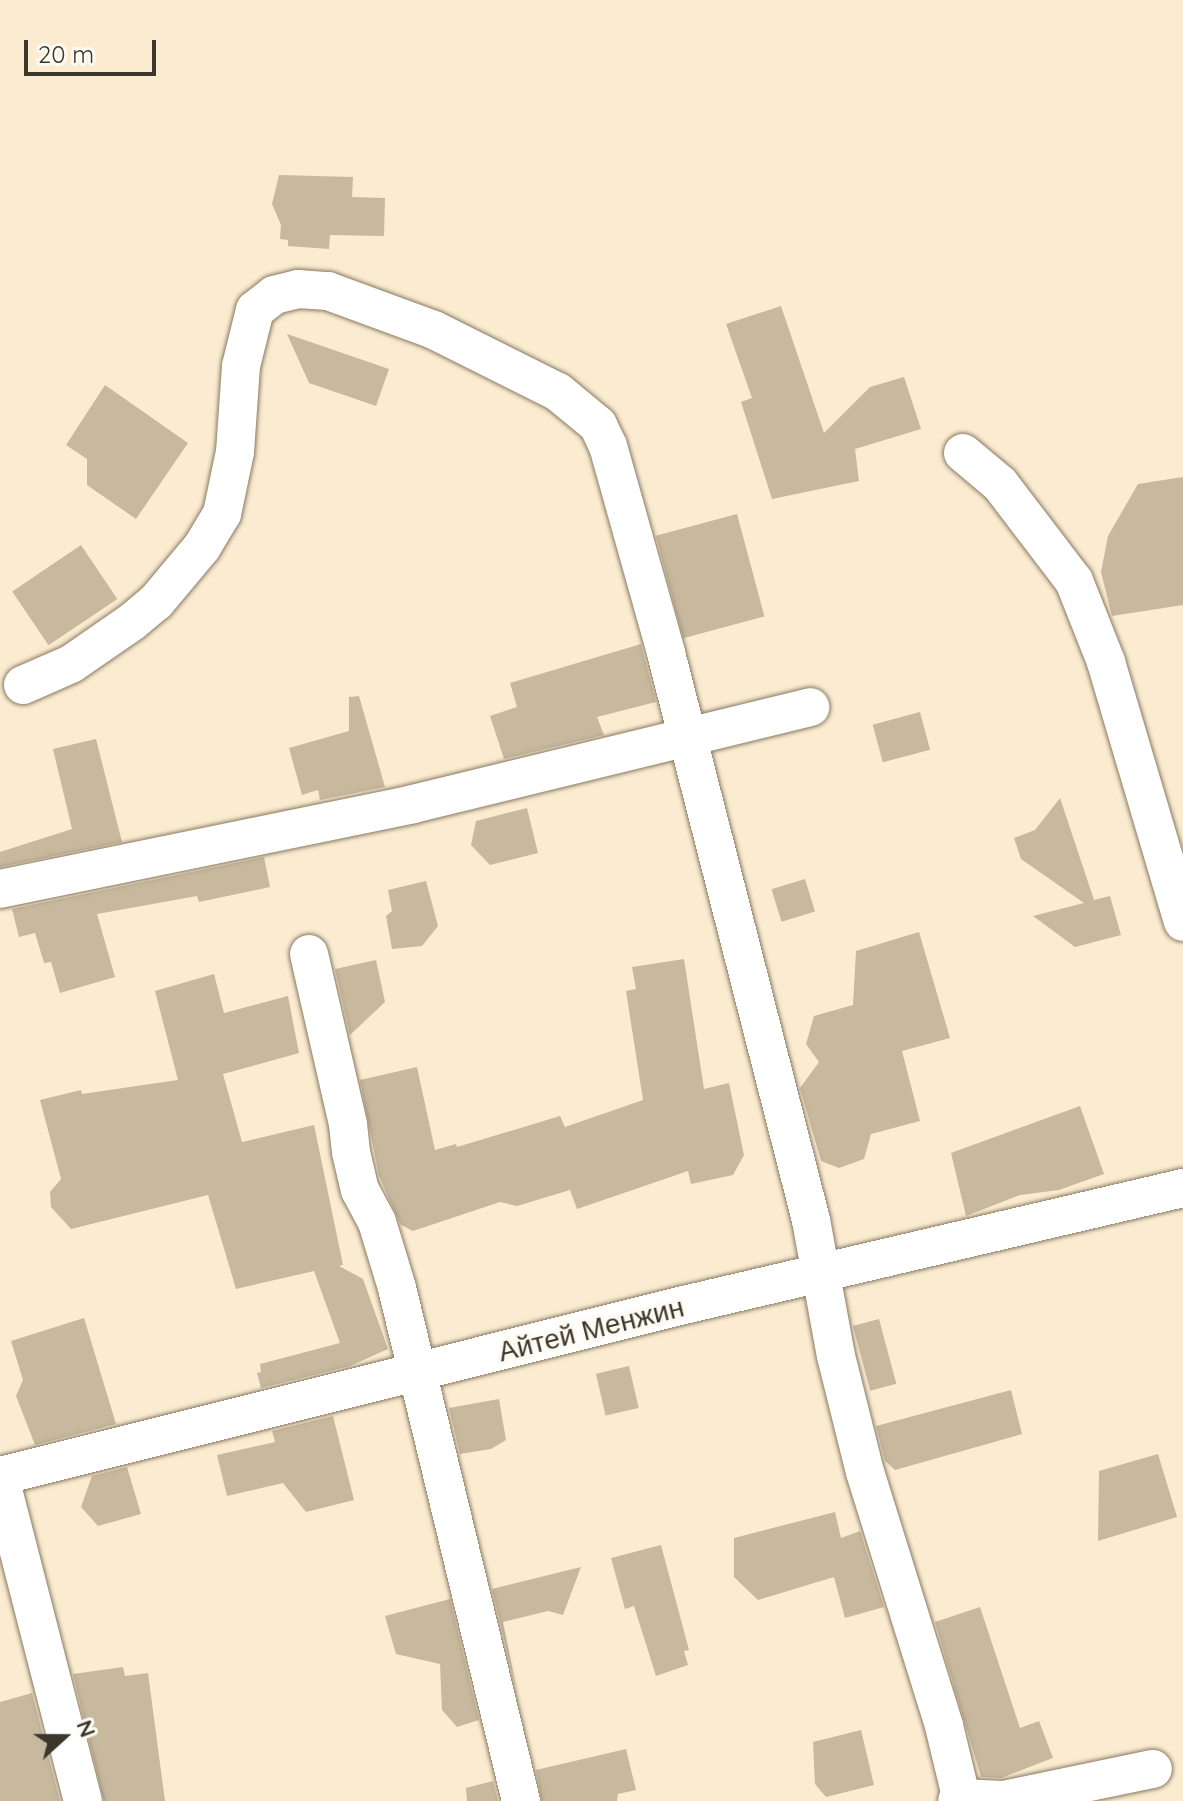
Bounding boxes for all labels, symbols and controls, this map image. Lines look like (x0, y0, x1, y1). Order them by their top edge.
scale bar (28, 24, 160, 74)
text: 20 m (38, 39, 94, 69)
street label: Айтей Менжин (495, 1290, 687, 1368)
north arrow (24, 1697, 104, 1777)
text: N (70, 1716, 102, 1741)

